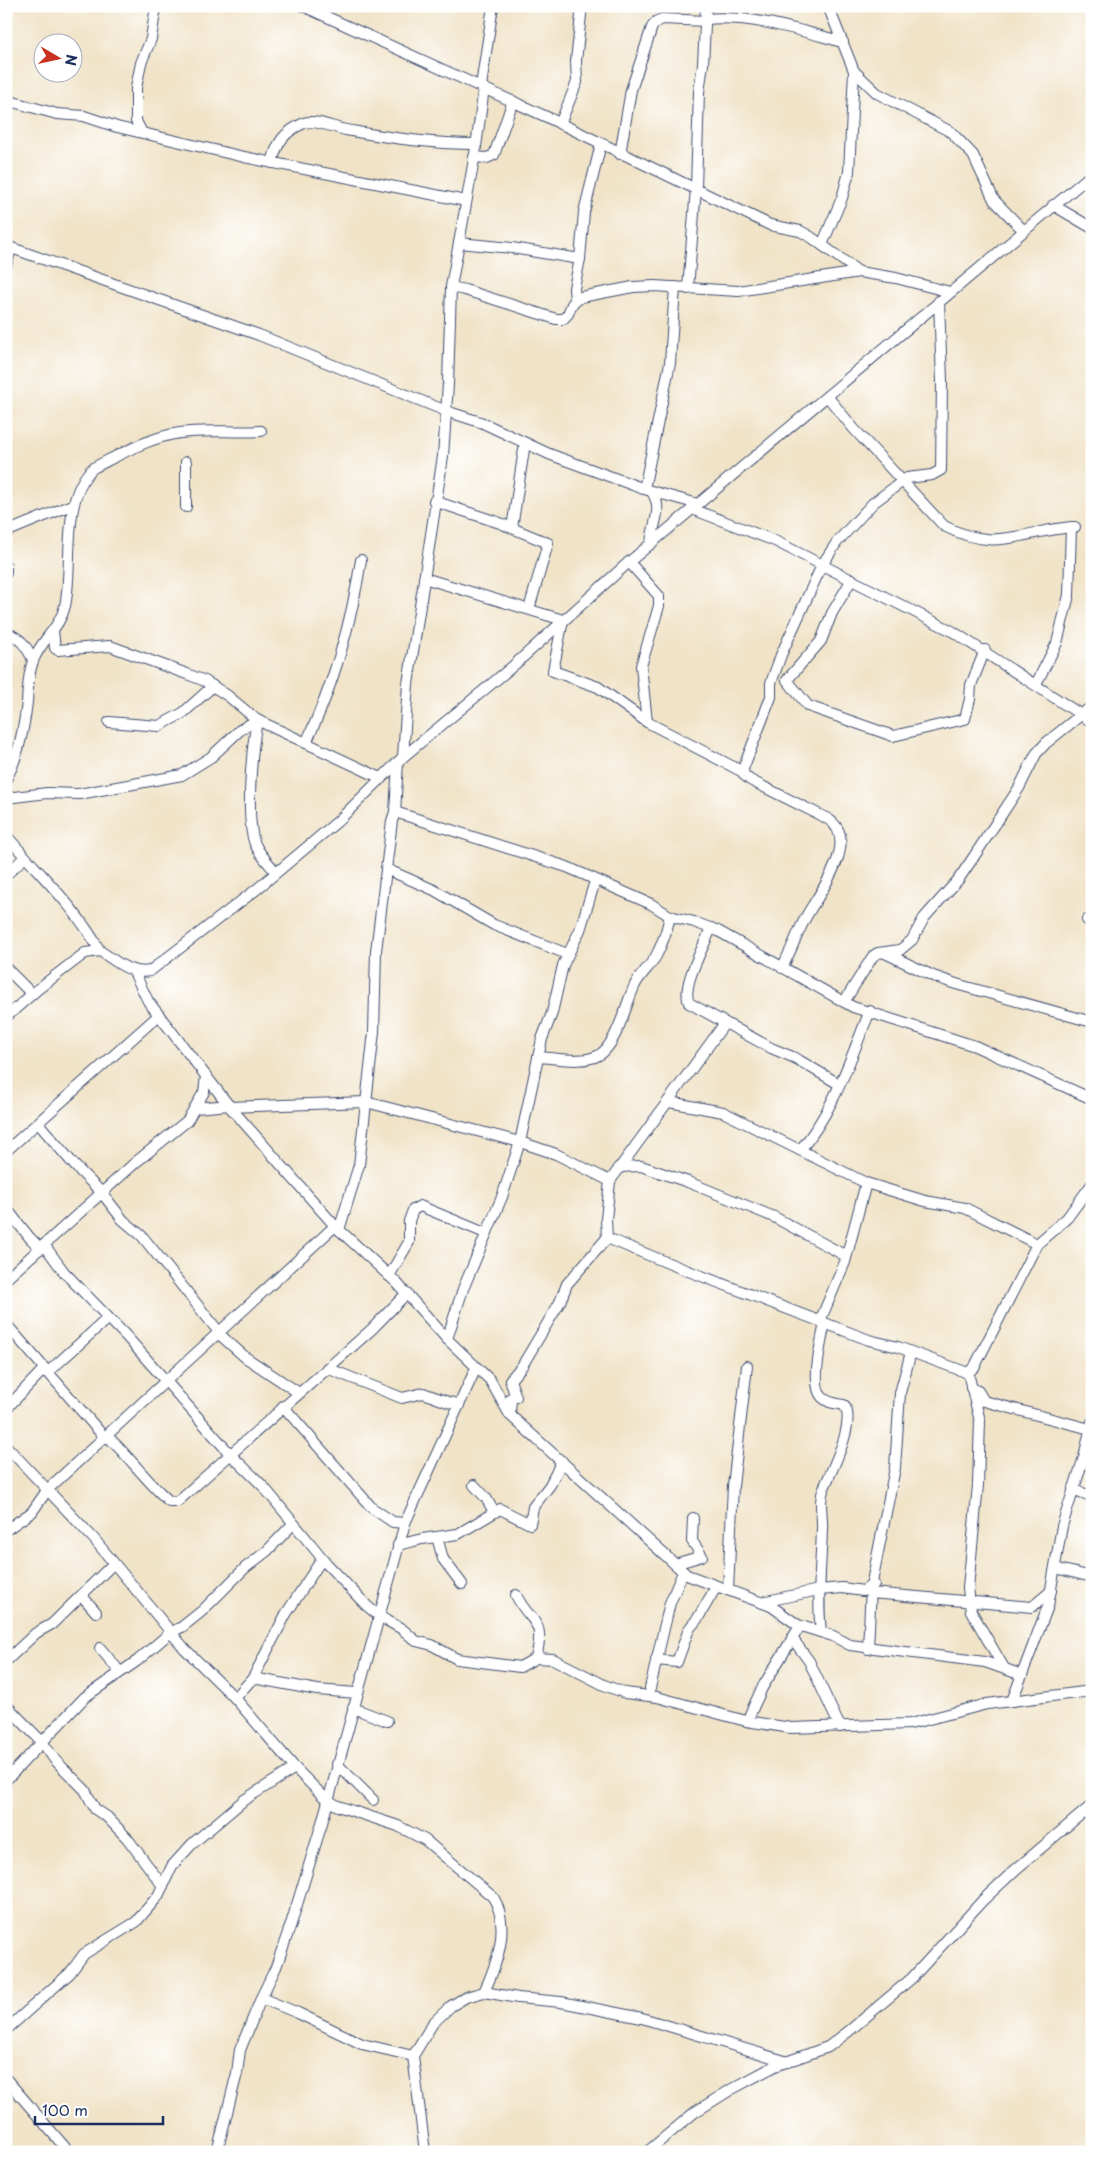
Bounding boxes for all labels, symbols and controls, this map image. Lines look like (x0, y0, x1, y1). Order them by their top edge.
north arrow (32, 32, 82, 82)
text: N (60, 53, 83, 67)
scale bar (35, 2093, 162, 2125)
text: 100 m (42, 2098, 88, 2121)

